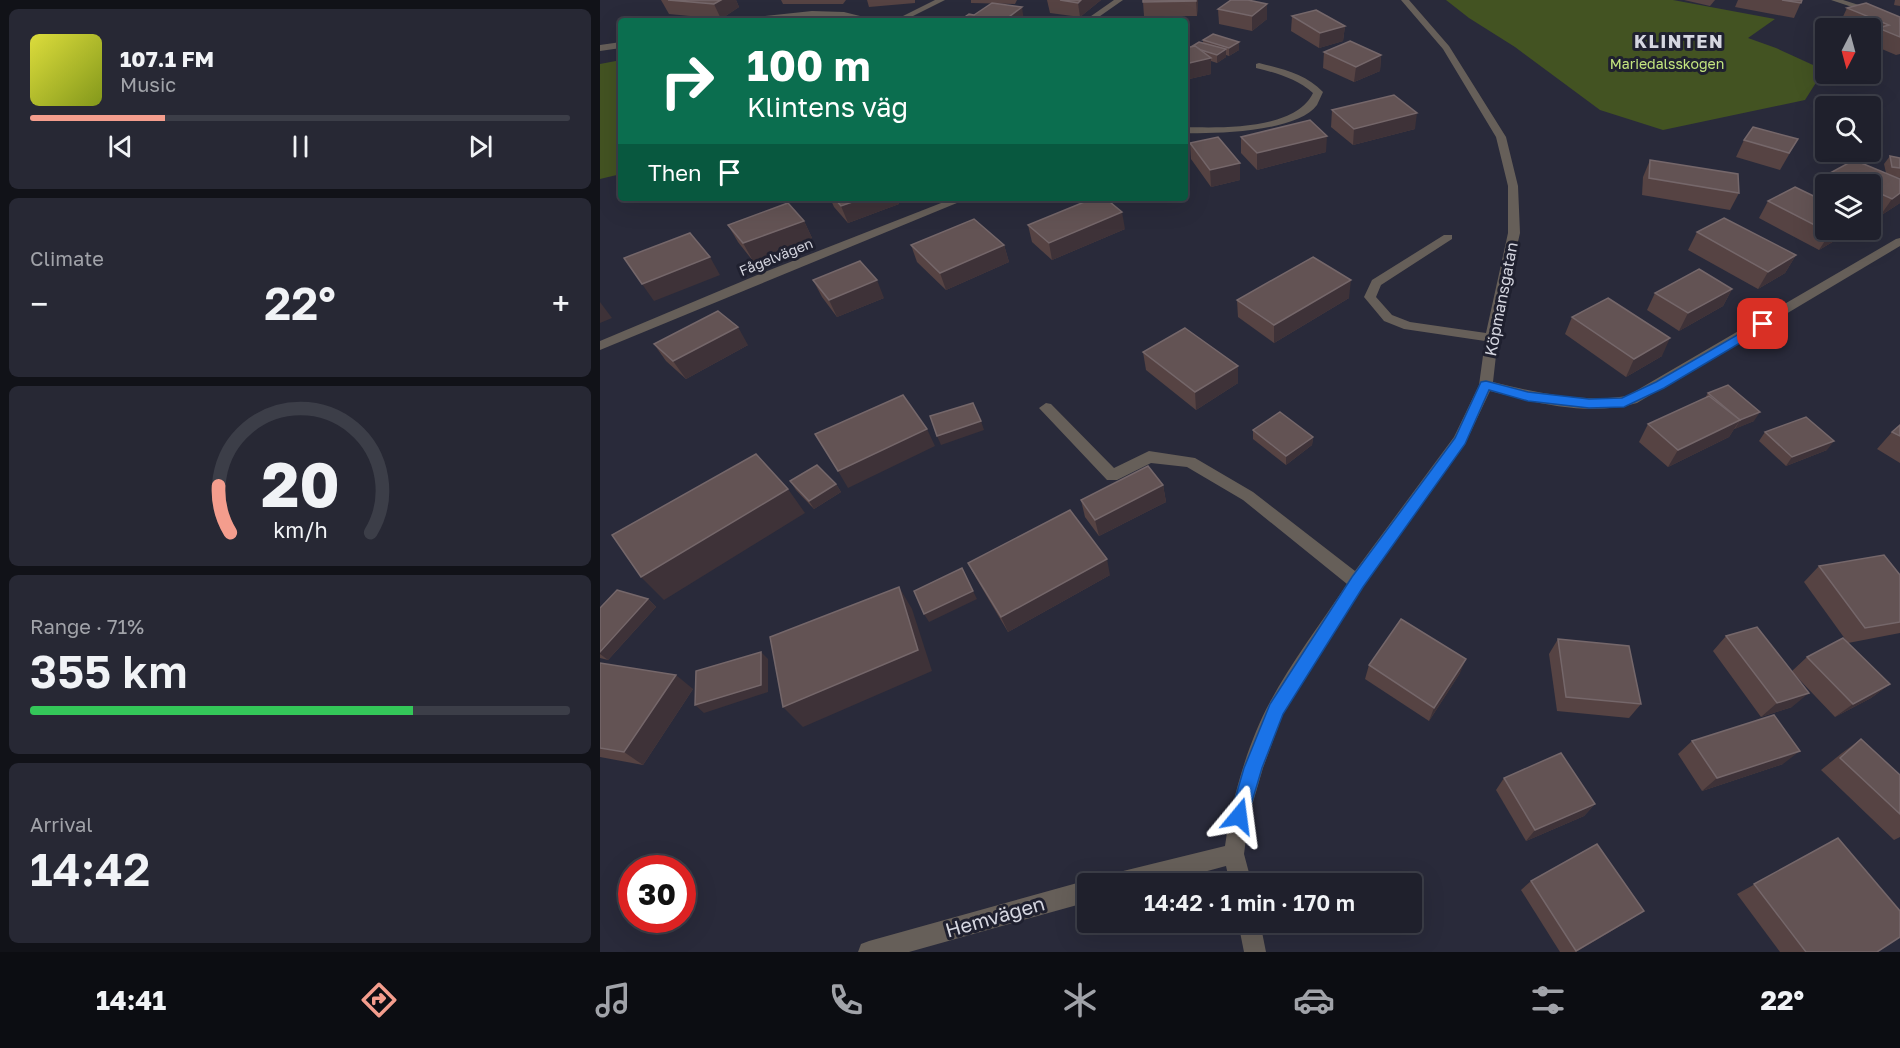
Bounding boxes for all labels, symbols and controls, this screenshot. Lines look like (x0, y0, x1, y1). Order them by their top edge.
north arrow (1815, 18, 1881, 84)
map controls (1815, 18, 1881, 240)
district label: KLINTEN (1634, 30, 1724, 52)
text: 100 m (747, 40, 870, 90)
icon: right (648, 42, 726, 120)
text: 107.1 FM (120, 45, 214, 72)
park label: Mariedalsskogen (1610, 55, 1724, 72)
text: Music (120, 72, 176, 96)
text: Klintens väg (747, 91, 908, 123)
button: search (1815, 96, 1881, 162)
icon: previous (104, 130, 137, 163)
icon: pause (284, 130, 317, 163)
icon: next (464, 130, 497, 163)
icon: arrive (713, 156, 746, 189)
text: Then (648, 159, 701, 186)
button: layers (1815, 174, 1881, 240)
street label: Fågelvägen (737, 234, 815, 279)
street label: Köpmansgatan (1480, 240, 1522, 358)
text: Climate (30, 246, 104, 270)
text: 22° (264, 276, 336, 330)
text: − (30, 284, 48, 323)
text: + (552, 284, 570, 323)
pin (1737, 298, 1788, 349)
icon: arrive (1746, 307, 1779, 340)
text: 20 (261, 446, 339, 521)
text: km/h (273, 517, 327, 543)
text: Range · 71% (30, 614, 144, 638)
text: 355 km (30, 644, 188, 698)
position arrow (1207, 784, 1271, 848)
text: Arrival (30, 812, 93, 836)
text: 14:42 (30, 842, 150, 896)
speed limit sign: 30 (618, 855, 696, 933)
text: 14:42 · 1 min · 170 m (1144, 889, 1355, 916)
street label: Hemvägen (942, 890, 1047, 942)
icon: directions (358, 979, 400, 1021)
icon: music (592, 979, 634, 1021)
icon: phone (825, 979, 867, 1021)
icon: climate (1059, 979, 1101, 1021)
icon: car (1293, 979, 1335, 1021)
icon: filters (1527, 979, 1569, 1021)
text: 14:41 (96, 984, 166, 1016)
text: 22° (1761, 984, 1804, 1016)

